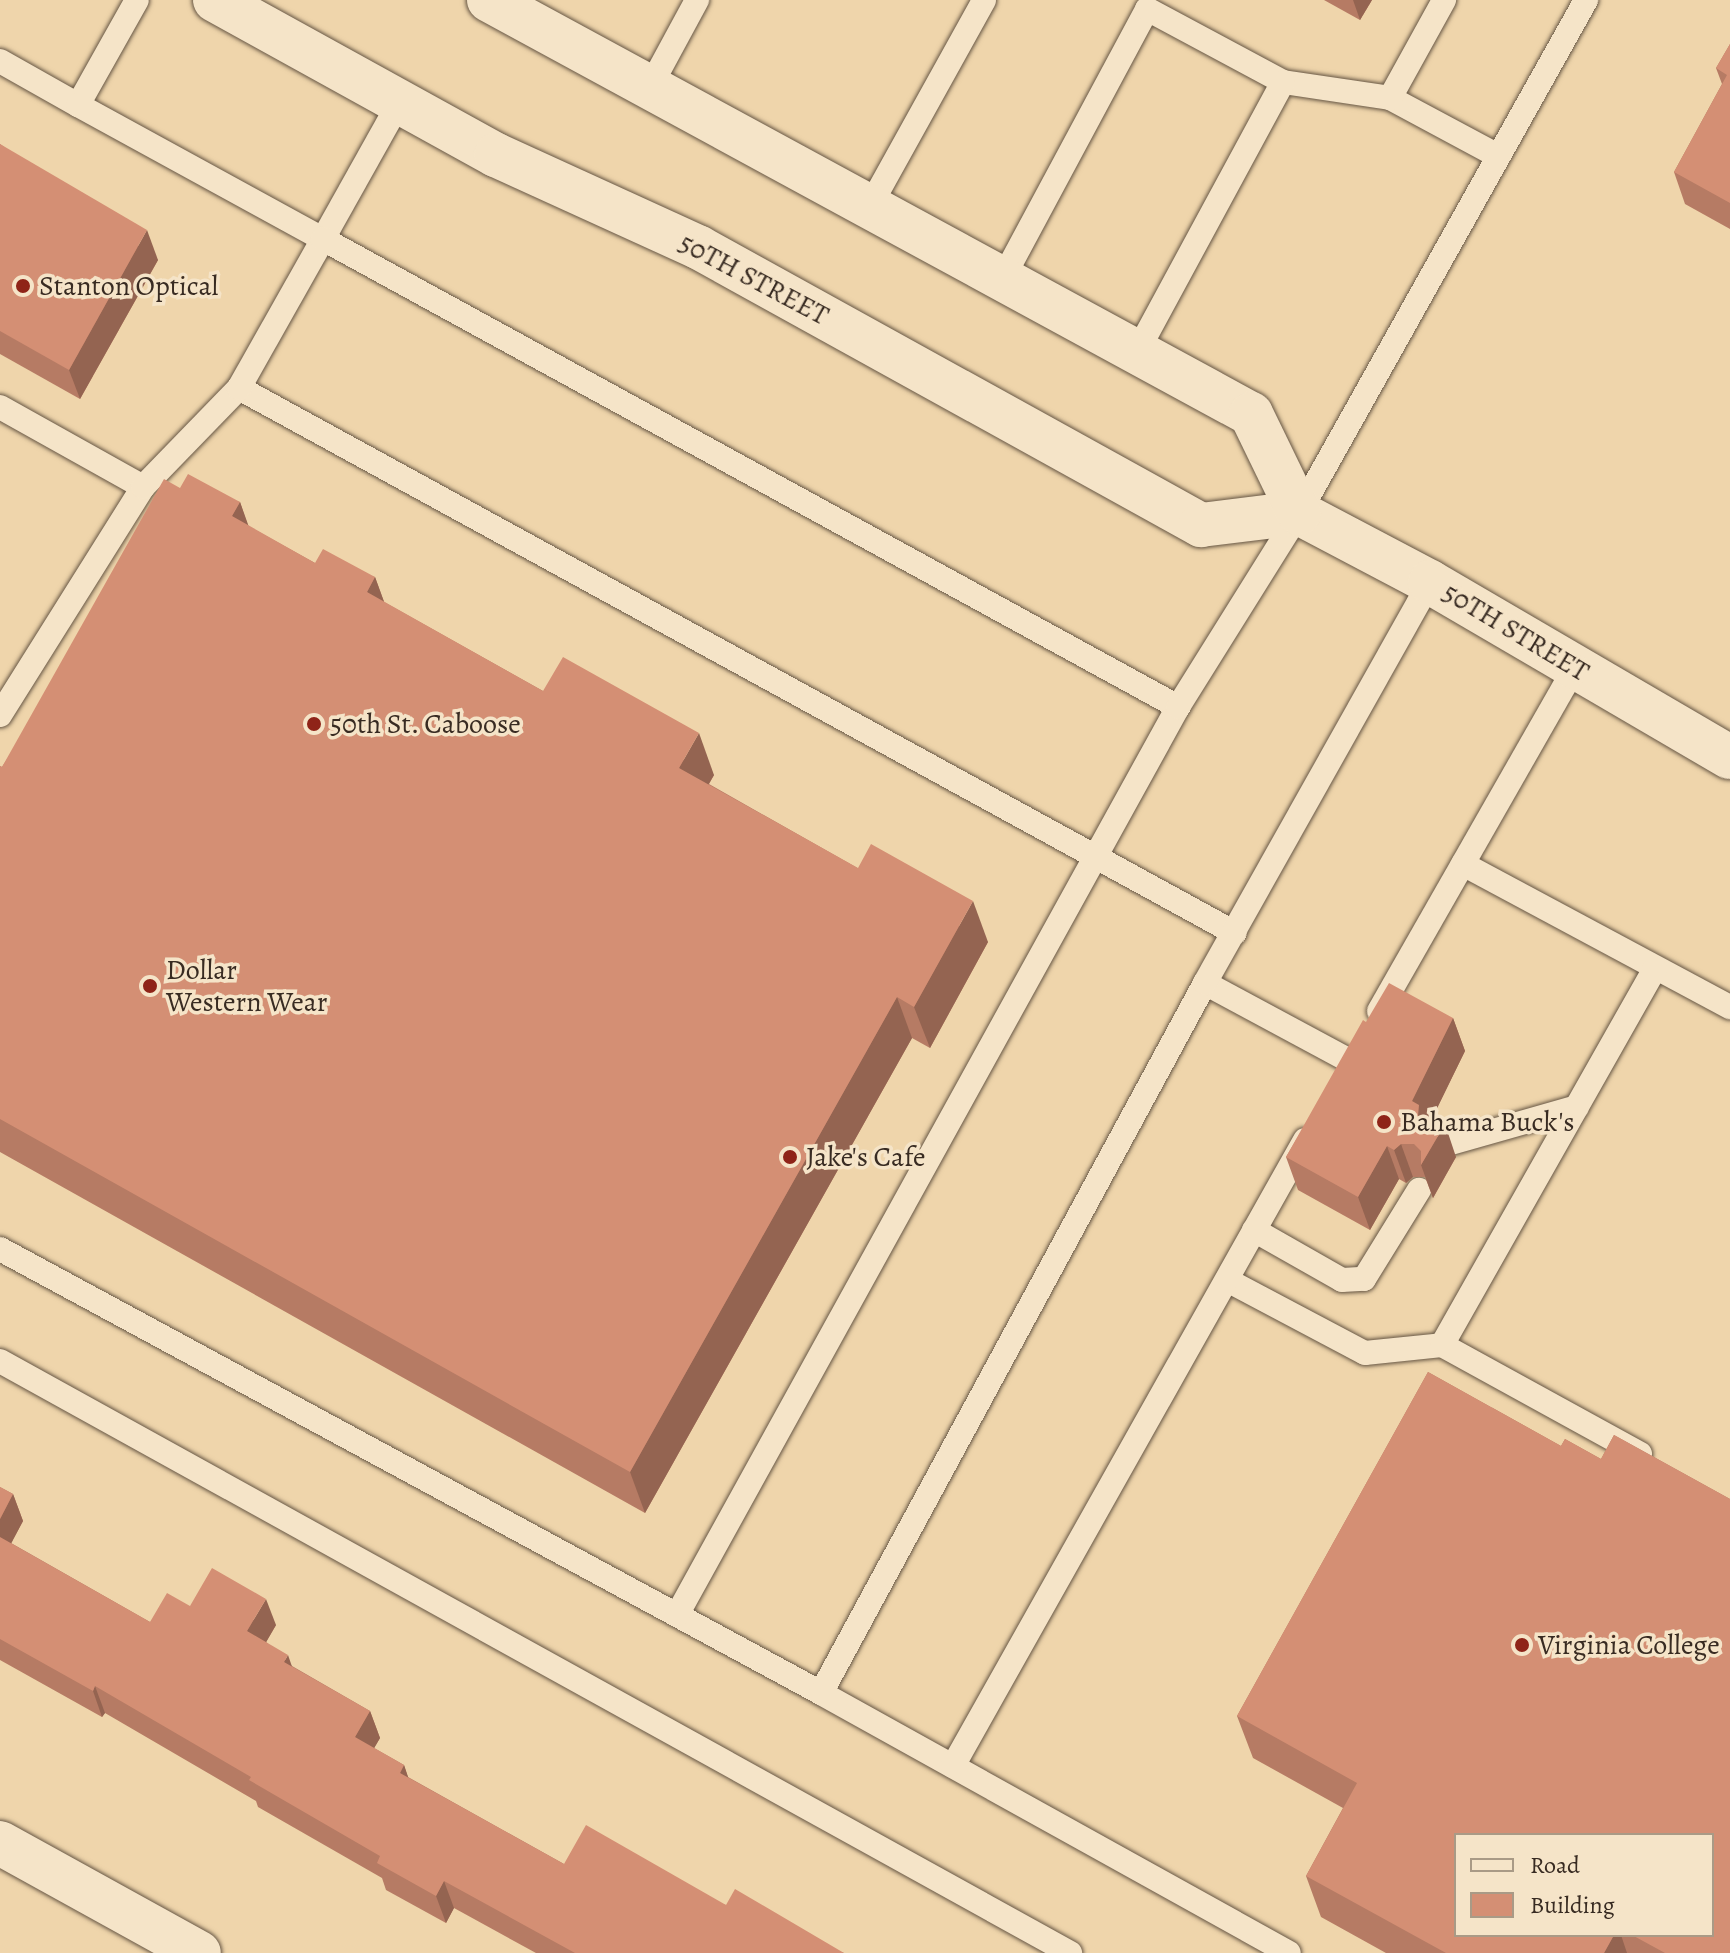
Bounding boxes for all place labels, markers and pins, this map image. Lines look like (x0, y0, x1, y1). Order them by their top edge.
place label: Stanton Optical (39, 269, 218, 303)
marker: Stanton Optical (14, 277, 32, 295)
place label: 50th St. Caboose (330, 707, 521, 741)
marker: 50th St. Caboose (305, 715, 323, 733)
place label: Dollar Western Wear (166, 953, 328, 1019)
marker: Dollar Western Wear (141, 977, 159, 995)
place label: Bahama Buck's (1400, 1105, 1575, 1139)
marker: Bahama Buck's (1375, 1113, 1393, 1131)
place label: Jake's Cafe (806, 1140, 925, 1174)
marker: Jake's Cafe (781, 1148, 799, 1166)
place label: Virginia College (1538, 1628, 1720, 1662)
marker: Virginia College (1513, 1636, 1531, 1654)

